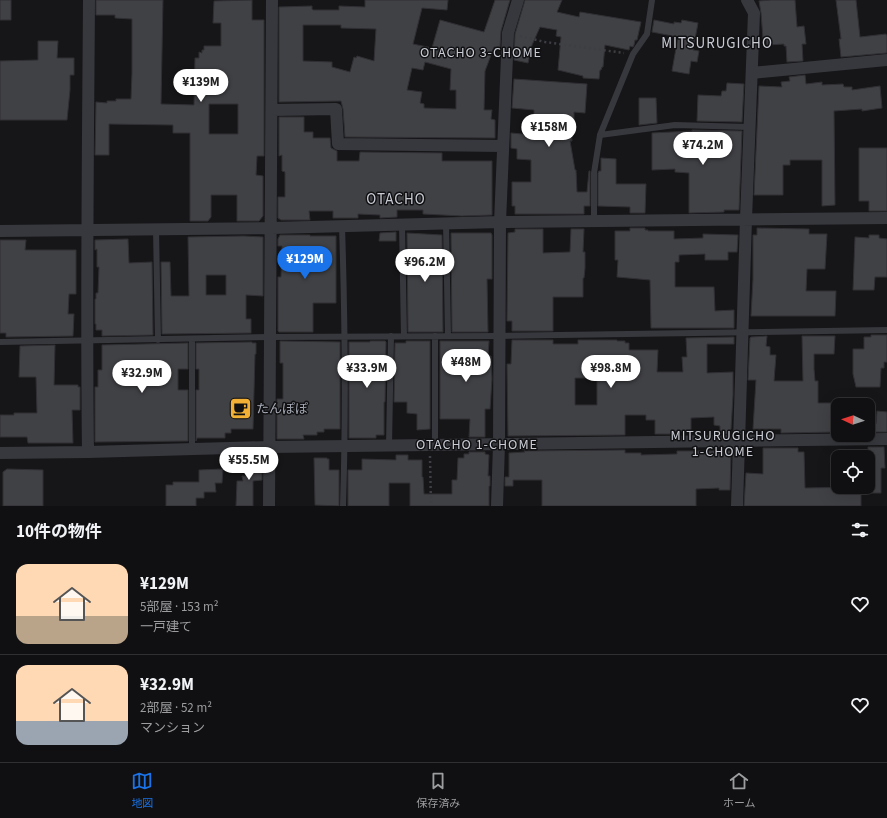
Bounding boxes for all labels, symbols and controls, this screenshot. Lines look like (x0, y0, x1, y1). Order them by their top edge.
district label: MITSURUGICHO (661, 33, 773, 54)
district label: OTACHO 3-CHOME (420, 43, 542, 63)
pin: ¥139M (173, 69, 229, 103)
text: ¥139M (182, 73, 220, 91)
pin: ¥158M (521, 114, 577, 148)
text: ¥158M (530, 118, 568, 136)
pin: ¥74.2M (670, 132, 736, 166)
text: ¥74.2M (682, 136, 724, 154)
district label: OTACHO (366, 189, 426, 210)
pin: ¥129M (277, 246, 333, 280)
pin: ¥96.2M (392, 249, 458, 283)
text: ¥129M (286, 250, 324, 268)
text: ¥96.2M (404, 253, 446, 271)
pin: ¥48M (442, 349, 490, 383)
text: ¥48M (451, 353, 481, 371)
pin: ¥33.9M (334, 355, 400, 389)
pin: ¥98.8M (578, 355, 644, 389)
text: ¥33.9M (346, 359, 388, 377)
text: ¥98.8M (590, 359, 632, 377)
pin: ¥32.9M (109, 360, 175, 394)
text: ¥32.9M (121, 364, 163, 382)
cafe icon: たんぽぽ (228, 396, 254, 422)
north arrow (831, 398, 875, 442)
map controls (831, 398, 875, 494)
place label: たんぽぽ (256, 400, 308, 418)
district label: MITSURUGICHO 1-CHOME (670, 426, 776, 462)
district label: OTACHO 1-CHOME (416, 435, 538, 455)
pin: ¥55.5M (216, 447, 282, 481)
button: locate (831, 450, 875, 494)
text: ¥55.5M (228, 451, 270, 469)
icon: filters (849, 519, 871, 541)
text: 10件の物件 (16, 520, 102, 544)
text: ¥129M (140, 572, 189, 596)
icon: home (48, 580, 96, 628)
icon: heart (849, 593, 871, 615)
text: 5部屋 · 153 m² (140, 598, 218, 616)
text: 一戸建て (140, 618, 192, 636)
text: ¥32.9M (140, 673, 194, 697)
icon: home (48, 681, 96, 729)
icon: heart (849, 694, 871, 716)
text: 2部屋 · 52 m² (140, 699, 212, 717)
text: マンション (140, 719, 205, 737)
tab: 地図 (131, 770, 153, 811)
tab: 保存済み (416, 770, 460, 811)
tab: ホーム (723, 770, 756, 811)

